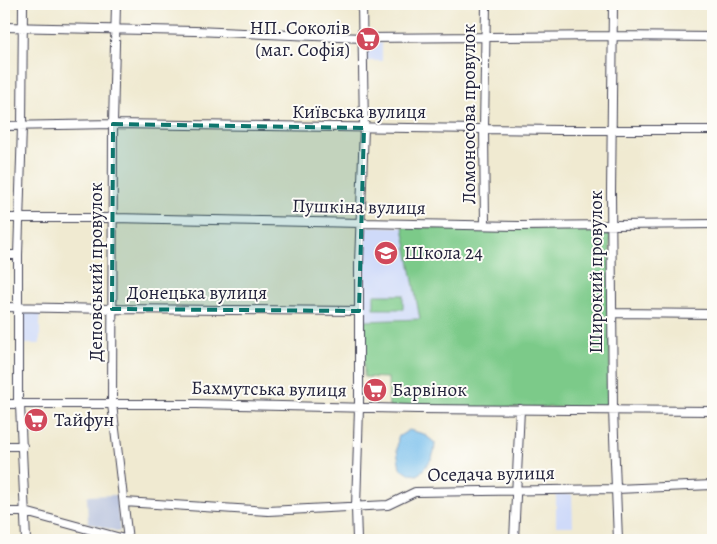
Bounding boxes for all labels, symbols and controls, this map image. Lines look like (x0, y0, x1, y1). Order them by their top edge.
place label: НП. Соколів (маг. Софія) (250, 15, 350, 63)
street label: Ломоносова провулок (456, 24, 482, 204)
supermarket icon: НП. Соколів (маг. Софія) (355, 26, 381, 52)
street label: Київська вулиця (292, 99, 426, 125)
street label: Деповський провулок (83, 182, 109, 362)
street label: Широкий провулок (583, 190, 609, 354)
street label: Пушкіна вулиця (292, 193, 426, 221)
school or university icon: Школа 24 (373, 240, 399, 266)
place label: Школа 24 (404, 240, 483, 266)
street label: Донецька вулиця (127, 280, 267, 306)
street label: Бахмутська вулиця (191, 375, 347, 403)
supermarket icon: Барвінок (362, 377, 388, 403)
place label: Барвінок (392, 377, 467, 403)
supermarket icon: Тайфун (23, 407, 49, 433)
place label: Тайфун (54, 407, 114, 433)
street label: Оседача вулиця (427, 460, 555, 488)

